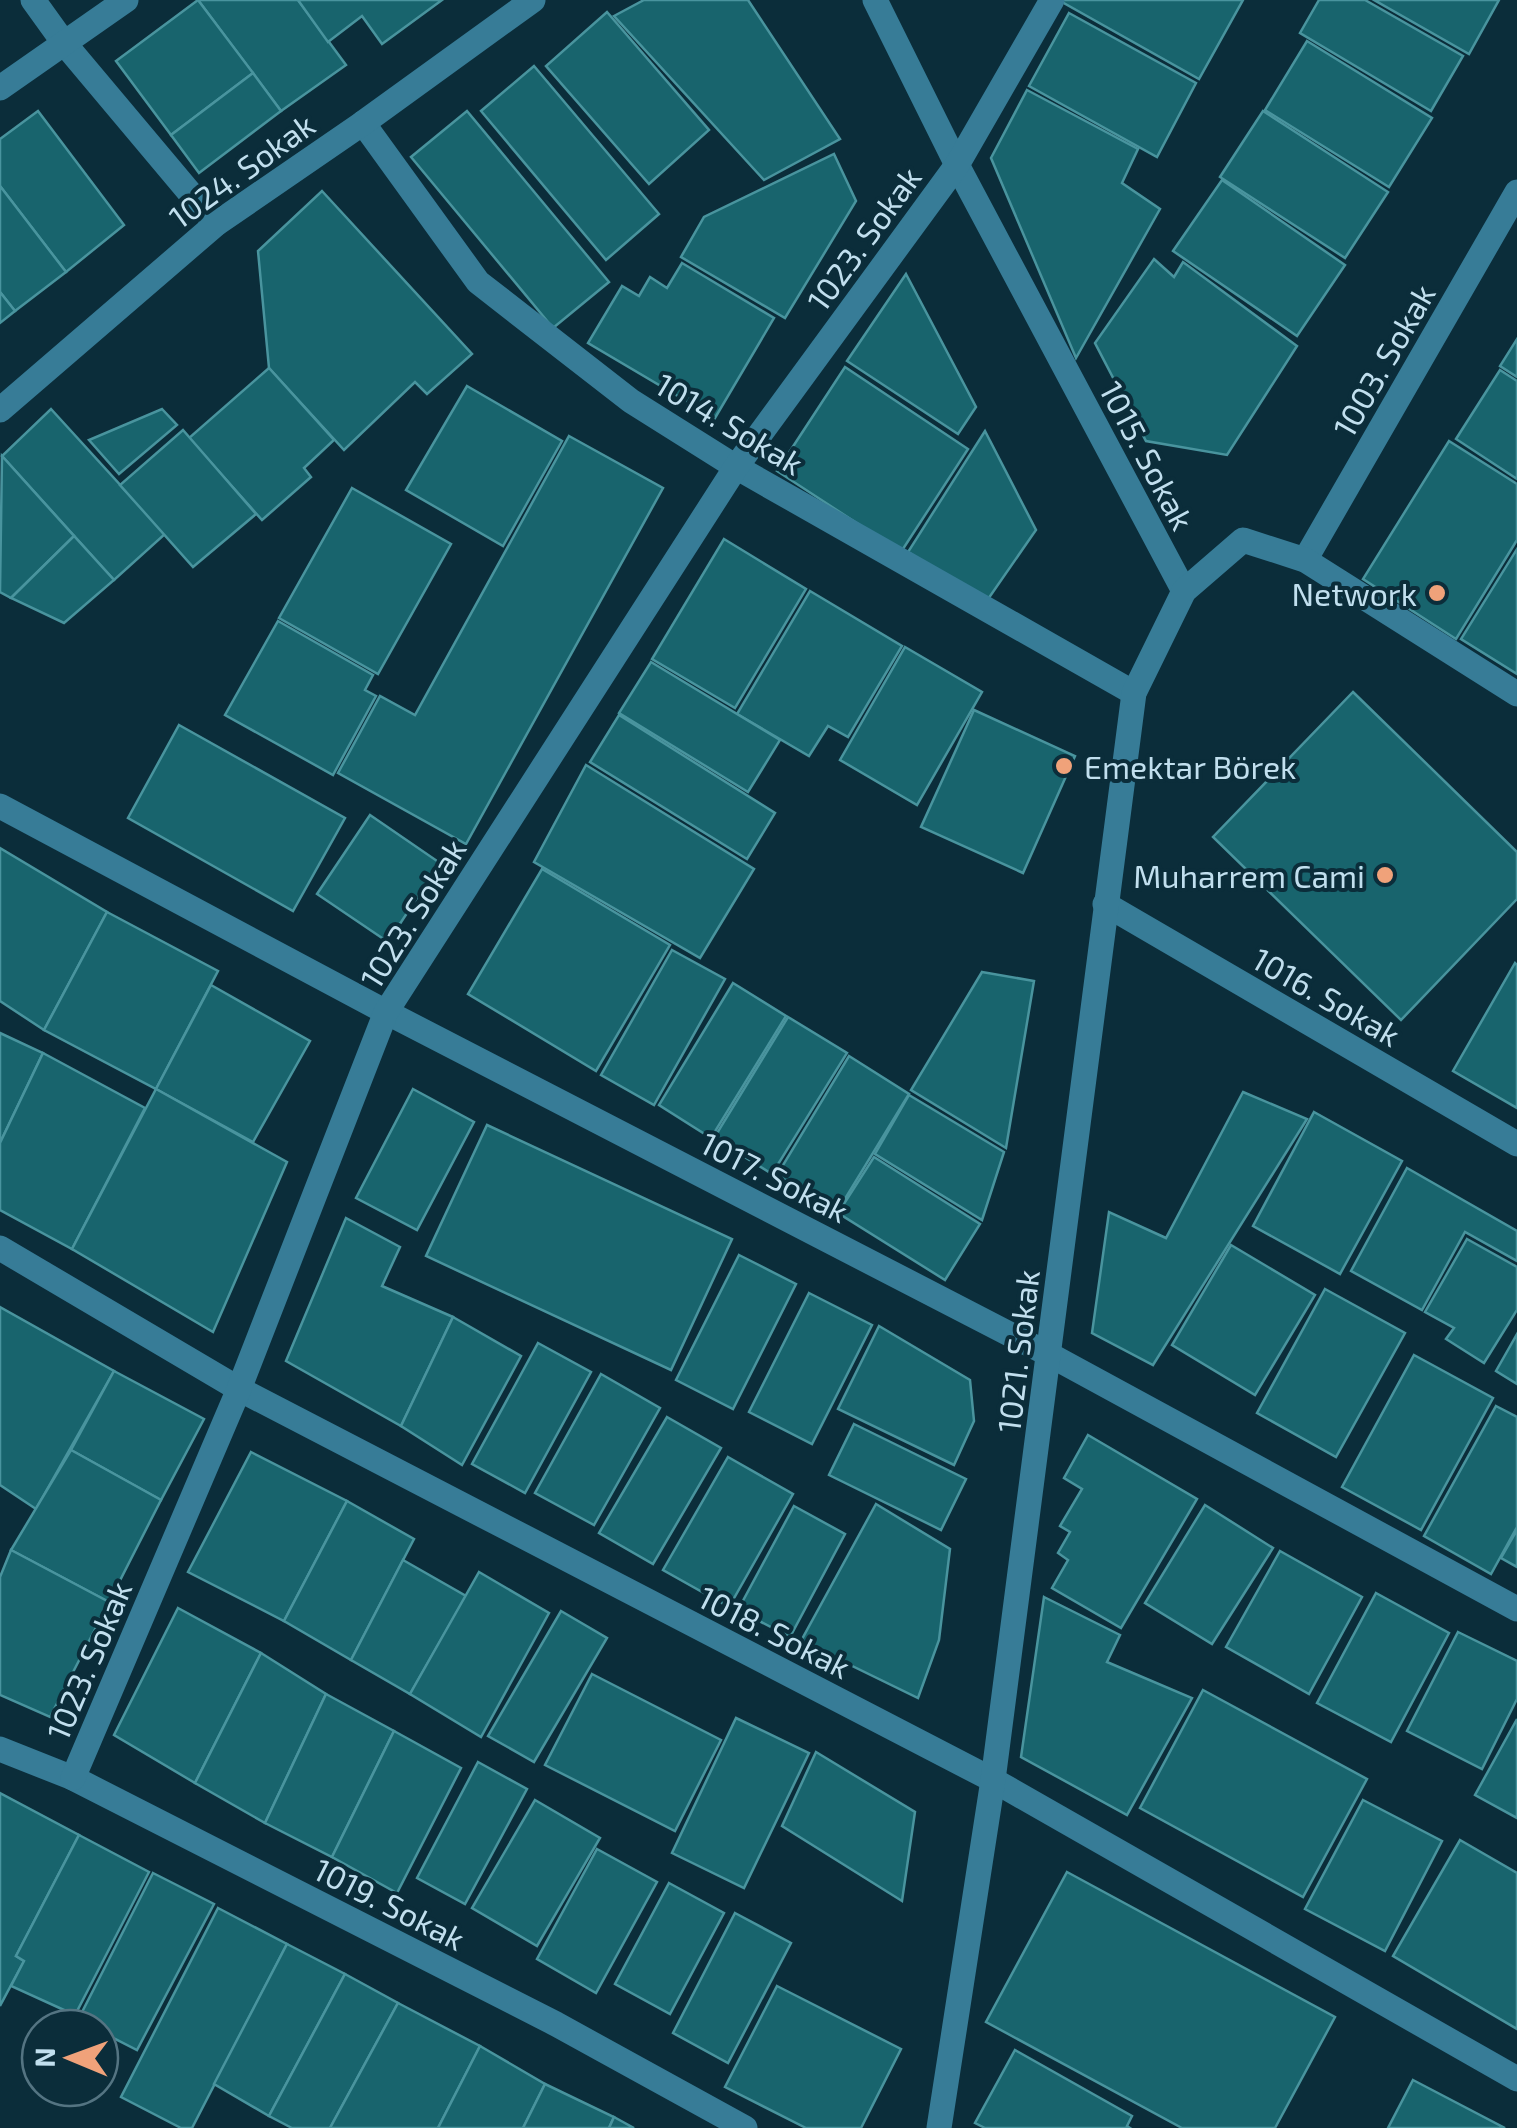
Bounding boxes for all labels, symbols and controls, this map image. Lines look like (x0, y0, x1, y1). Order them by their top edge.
street label: 1024. Sokak (161, 105, 321, 235)
street label: 1023. Sokak (798, 159, 928, 317)
street label: 1003. Sokak (1324, 277, 1442, 443)
street label: 1014. Sokak (649, 364, 811, 482)
street label: 1015. Sokak (1093, 374, 1203, 536)
place label: Network (1291, 574, 1417, 612)
marker: Network (1426, 582, 1448, 604)
place label: Emektar Börek (1084, 747, 1296, 785)
marker: Emektar Börek (1053, 755, 1075, 777)
street label: 1023. Sokak (351, 831, 473, 995)
place label: Muharrem Cami (1133, 856, 1365, 894)
marker: Muharrem Cami (1374, 864, 1396, 886)
street label: 1016. Sokak (1247, 939, 1407, 1053)
street label: 1017. Sokak (695, 1123, 855, 1229)
street label: 1021. Sokak (988, 1268, 1046, 1434)
street label: 1023. Sokak (38, 1575, 138, 1745)
street label: 1018. Sokak (693, 1577, 857, 1685)
street label: 1019. Sokak (308, 1849, 472, 1957)
north arrow (20, 2008, 120, 2108)
text: N (27, 2047, 61, 2068)

